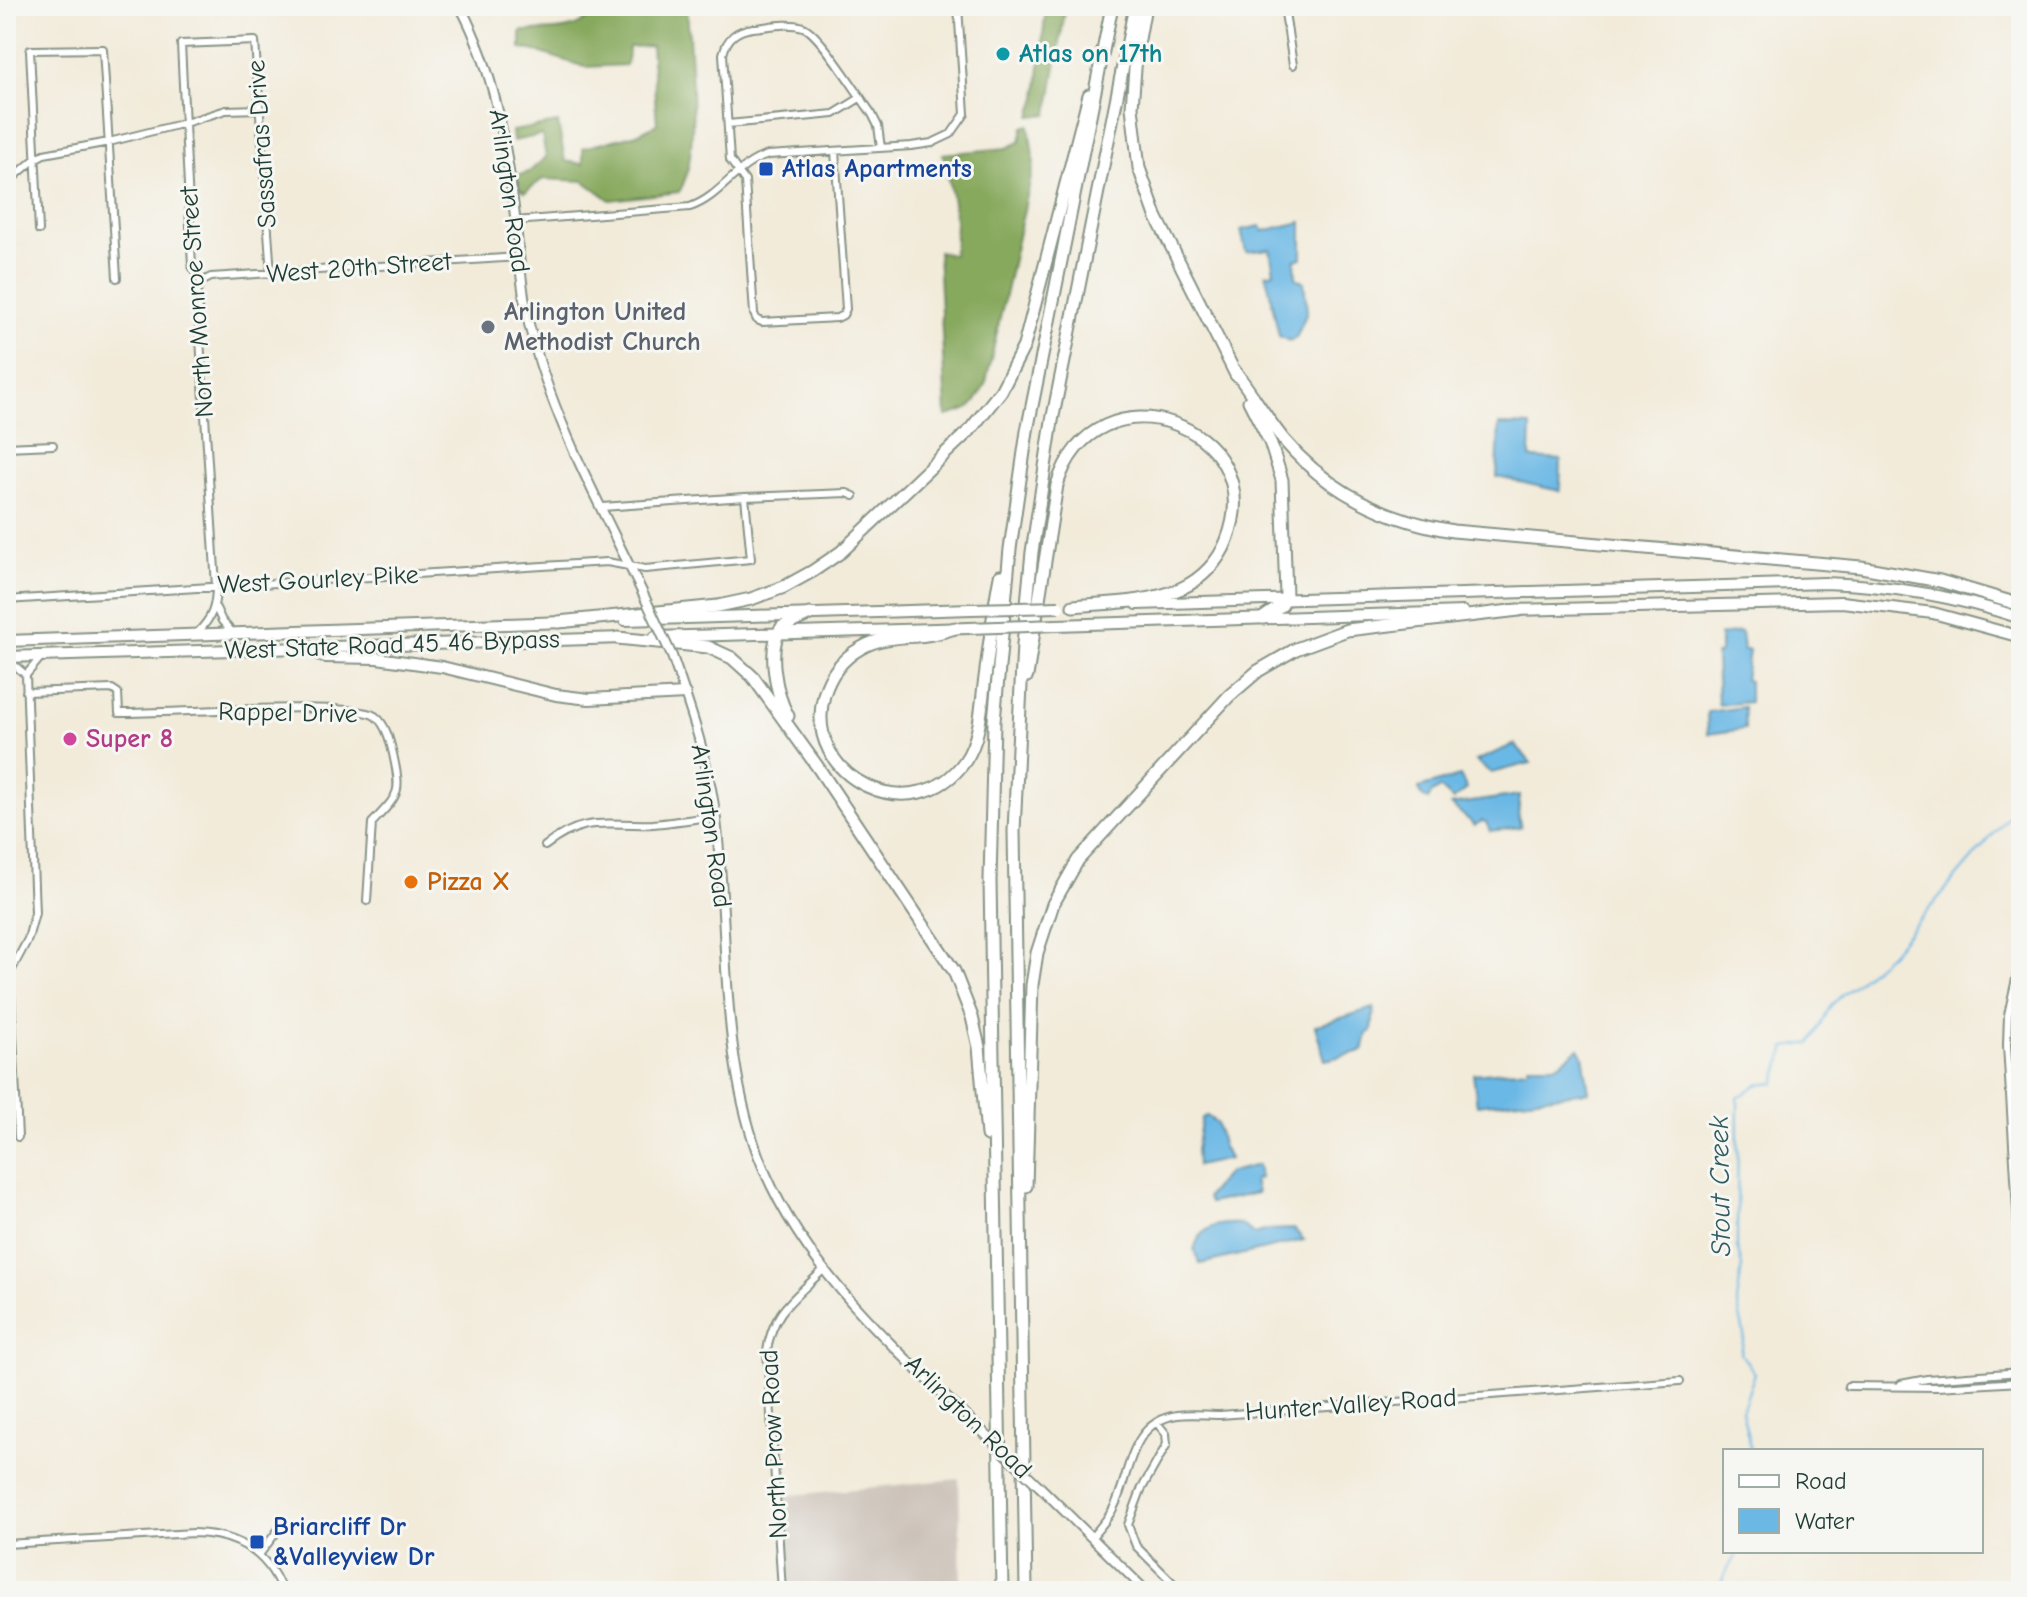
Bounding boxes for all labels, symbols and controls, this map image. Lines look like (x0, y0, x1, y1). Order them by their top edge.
place label: Atlas on 17th (1019, 39, 1163, 69)
marker: Atlas on 17th (994, 45, 1012, 63)
street label: Sassafras Drive (241, 59, 283, 229)
street label: Arlington Road (483, 107, 535, 275)
place label: Atlas Apartments (782, 154, 972, 184)
marker: Atlas Apartments (757, 160, 775, 178)
street label: North Monroe Street (174, 184, 220, 419)
street label: West 20th Street (266, 246, 454, 289)
place label: Arlington United Methodist Church (504, 297, 701, 357)
marker: Arlington United Methodist Church (479, 318, 497, 336)
street label: West Gourley Pike (217, 560, 419, 600)
street label: West State Road 45 46 Bypass (224, 624, 560, 666)
street label: Rappel Drive (218, 697, 358, 729)
place label: Super 8 (86, 724, 173, 754)
marker: Super 8 (61, 730, 79, 748)
street label: Arlington Road (685, 742, 737, 910)
place label: Pizza X (427, 867, 510, 897)
marker: Pizza X (402, 873, 420, 891)
water label: Stout Creek (1703, 1115, 1737, 1257)
street label: North Prow Road (754, 1349, 794, 1539)
street label: Arlington Road (898, 1349, 1038, 1485)
street label: Hunter Valley Road (1244, 1383, 1458, 1427)
legend (1723, 1449, 1983, 1553)
text: Road (1795, 1467, 1847, 1495)
text: Water (1795, 1507, 1855, 1535)
place label: Briarcliff Dr &Valleyview Dr (273, 1512, 435, 1572)
marker: Briarcliff Dr &Valleyview Dr (248, 1533, 266, 1551)

